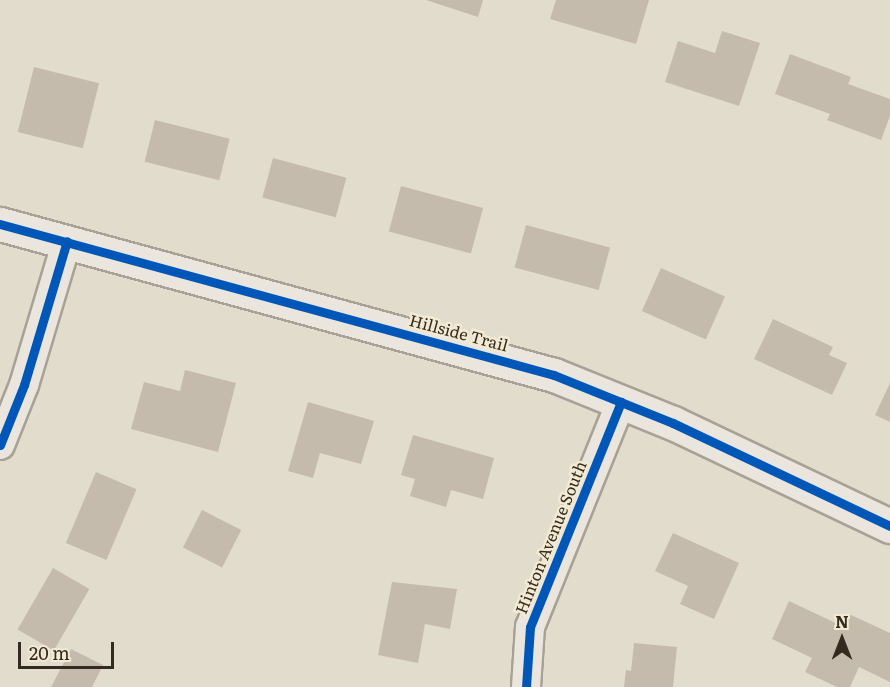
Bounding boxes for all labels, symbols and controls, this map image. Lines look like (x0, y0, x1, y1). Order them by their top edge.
street label: Hillside Trail (408, 310, 510, 354)
street label: Hinton Avenue South (511, 458, 589, 616)
north arrow (812, 609, 872, 669)
text: N (835, 609, 849, 633)
scale bar (21, 630, 117, 668)
text: 20 m (29, 639, 70, 666)

